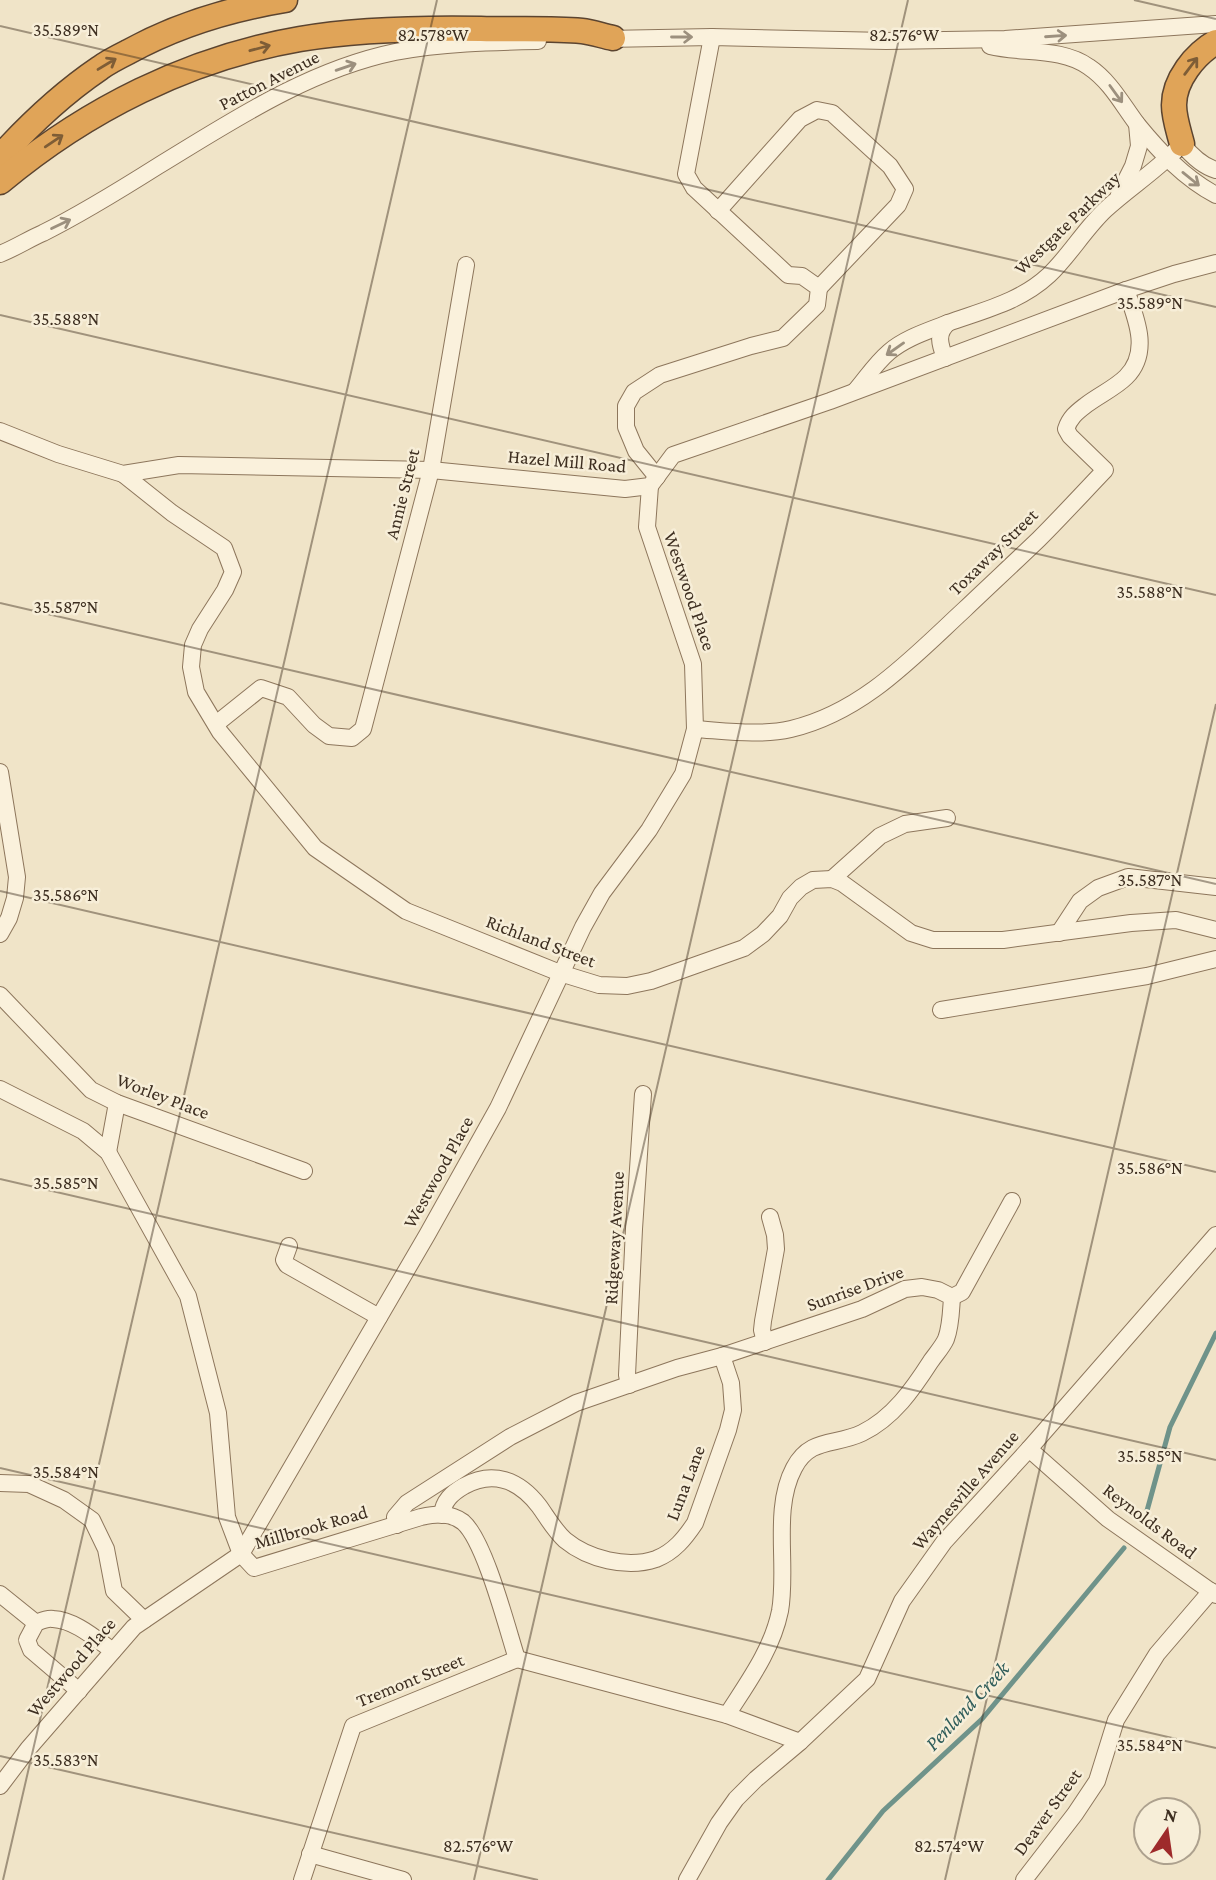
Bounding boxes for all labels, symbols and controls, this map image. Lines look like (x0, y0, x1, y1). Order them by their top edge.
text: 35.589°N (33, 20, 99, 40)
text: 82.578°W (397, 25, 469, 45)
text: 82.576°W (869, 25, 939, 45)
one-way arrow (1044, 29, 1067, 42)
one-way arrow (670, 30, 693, 44)
one-way arrow (249, 41, 271, 54)
street label: Patton Avenue (215, 46, 323, 114)
one-way arrow (96, 57, 116, 71)
one-way arrow (1183, 57, 1198, 75)
one-way arrow (334, 60, 356, 72)
one-way arrow (1108, 84, 1123, 102)
one-way arrow (44, 134, 64, 148)
street label: Westgate Parkway (1010, 167, 1125, 279)
one-way arrow (1181, 171, 1199, 187)
one-way arrow (50, 216, 71, 230)
text: 35.589°N (1117, 293, 1183, 313)
text: 35.588°N (33, 309, 100, 329)
one-way arrow (886, 342, 905, 356)
street label: Hazel Mill Road (507, 445, 627, 477)
street label: Annie Street (381, 446, 424, 541)
street label: Toxaway Street (944, 504, 1042, 600)
street label: Westwood Place (660, 529, 720, 653)
text: 35.588°N (1117, 582, 1184, 602)
text: 35.587°N (34, 597, 99, 617)
text: 35.587°N (1118, 870, 1183, 890)
text: 35.586°N (33, 885, 99, 905)
street label: Richland Street (483, 910, 599, 972)
street label: Worley Place (114, 1069, 212, 1123)
street label: Westwood Place (399, 1113, 477, 1231)
text: 35.586°N (1117, 1158, 1183, 1178)
street label: Ridgeway Avenue (600, 1171, 628, 1305)
text: 35.585°N (33, 1173, 99, 1193)
street label: Sunrise Drive (804, 1261, 906, 1315)
street label: Waynesville Avenue (907, 1426, 1023, 1554)
street label: Luna Lane (661, 1442, 709, 1524)
text: 35.585°N (1117, 1446, 1183, 1466)
text: 35.584°N (33, 1462, 99, 1482)
street label: Reynolds Road (1099, 1479, 1201, 1563)
street label: Millbrook Road (252, 1501, 370, 1553)
street label: Westwood Place (22, 1613, 120, 1721)
street label: Tremont Street (353, 1649, 468, 1711)
water label: Penland Creek (920, 1656, 1015, 1755)
text: 35.584°N (1117, 1735, 1183, 1755)
text: 35.583°N (33, 1750, 99, 1770)
street label: Deaver Street (1009, 1764, 1086, 1859)
north arrow (1132, 1796, 1202, 1866)
text: N (1162, 1803, 1179, 1827)
text: 82.576°W (443, 1836, 513, 1856)
text: 82.574°W (914, 1836, 984, 1856)

